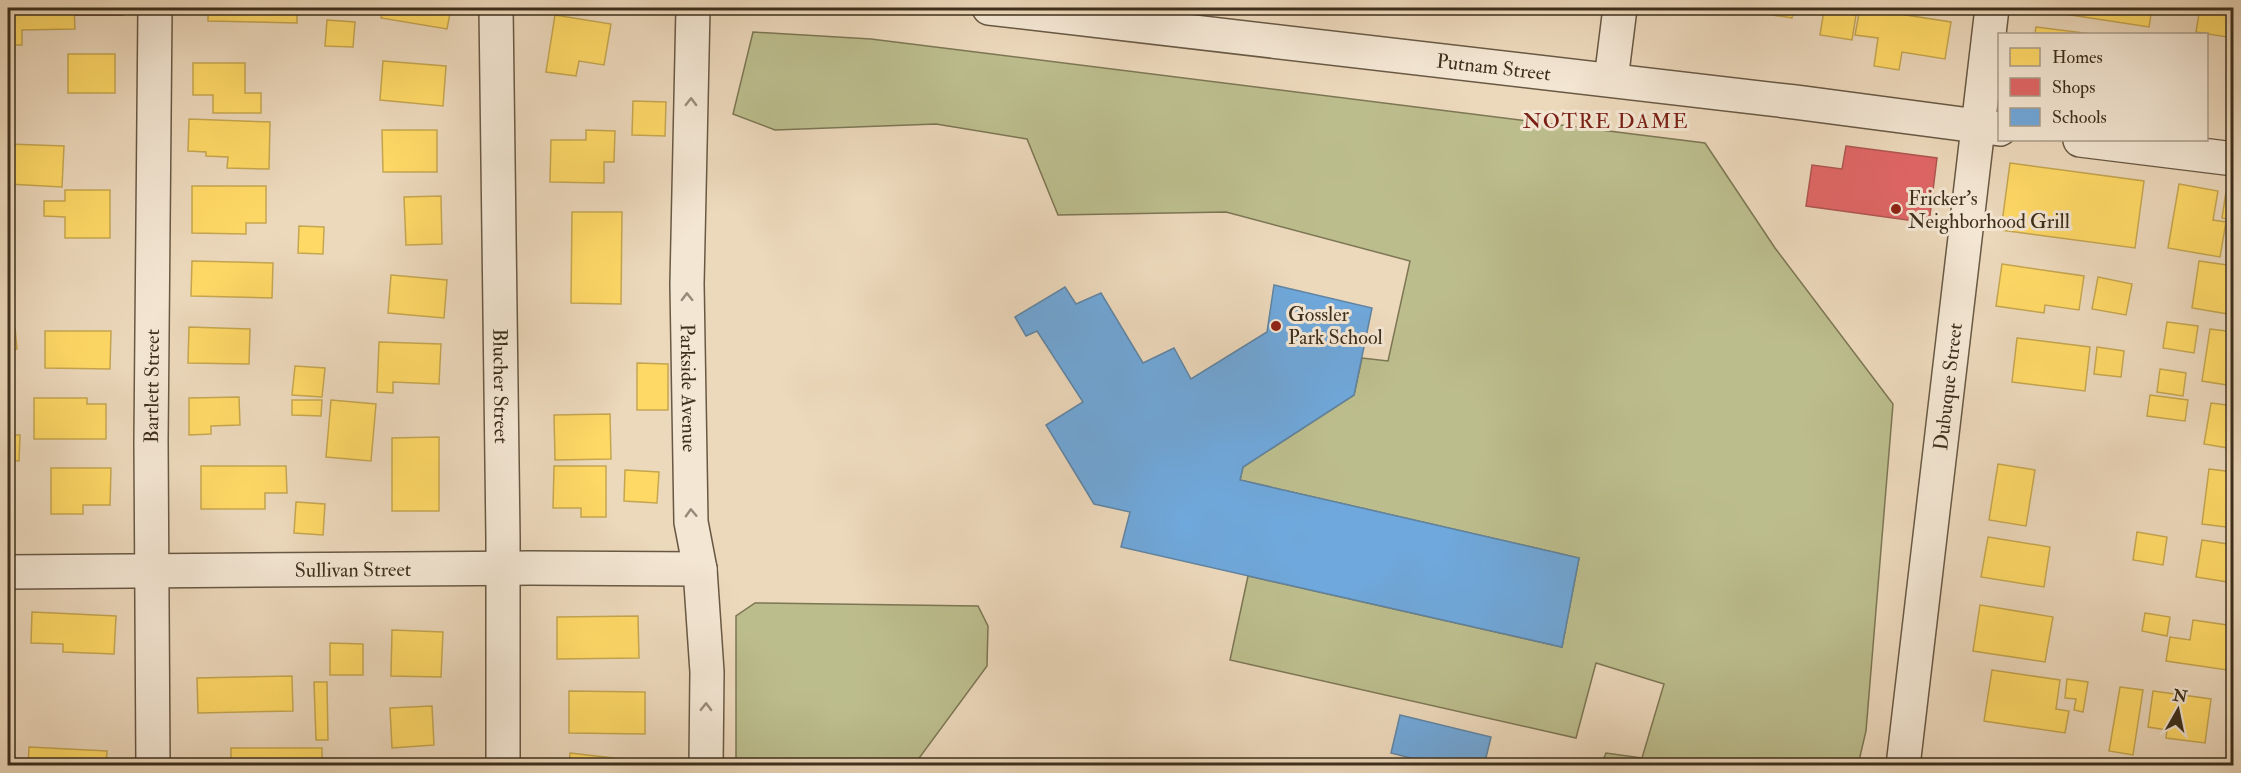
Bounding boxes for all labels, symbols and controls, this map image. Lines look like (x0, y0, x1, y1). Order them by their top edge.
legend (1998, 33, 2208, 141)
text: Homes (2052, 46, 2103, 69)
street label: Putnam Street (1435, 48, 1553, 86)
text: Shops (2052, 76, 2095, 99)
one-way arrow (685, 98, 697, 107)
text: Schools (2052, 106, 2107, 129)
district label: NOTRE DAME (1523, 108, 1689, 135)
place label: Fricker's Neighborhood Grill (1908, 186, 2070, 234)
marker: Fricker's Neighborhood Grill (1889, 202, 1903, 216)
one-way arrow (681, 293, 694, 302)
place label: Gossler Park School (1288, 302, 1383, 350)
marker: Gossler Park School (1269, 319, 1283, 333)
street label: Dubuque Street (1928, 321, 1967, 452)
street label: Parkside Avenue (675, 323, 702, 452)
street label: Bartlett Street (138, 328, 165, 443)
street label: Blucher Street (488, 328, 514, 444)
one-way arrow (685, 508, 697, 517)
street label: Sullivan Street (295, 556, 412, 582)
north arrow (2148, 680, 2208, 740)
text: N (2171, 685, 2189, 707)
one-way arrow (700, 703, 712, 712)

